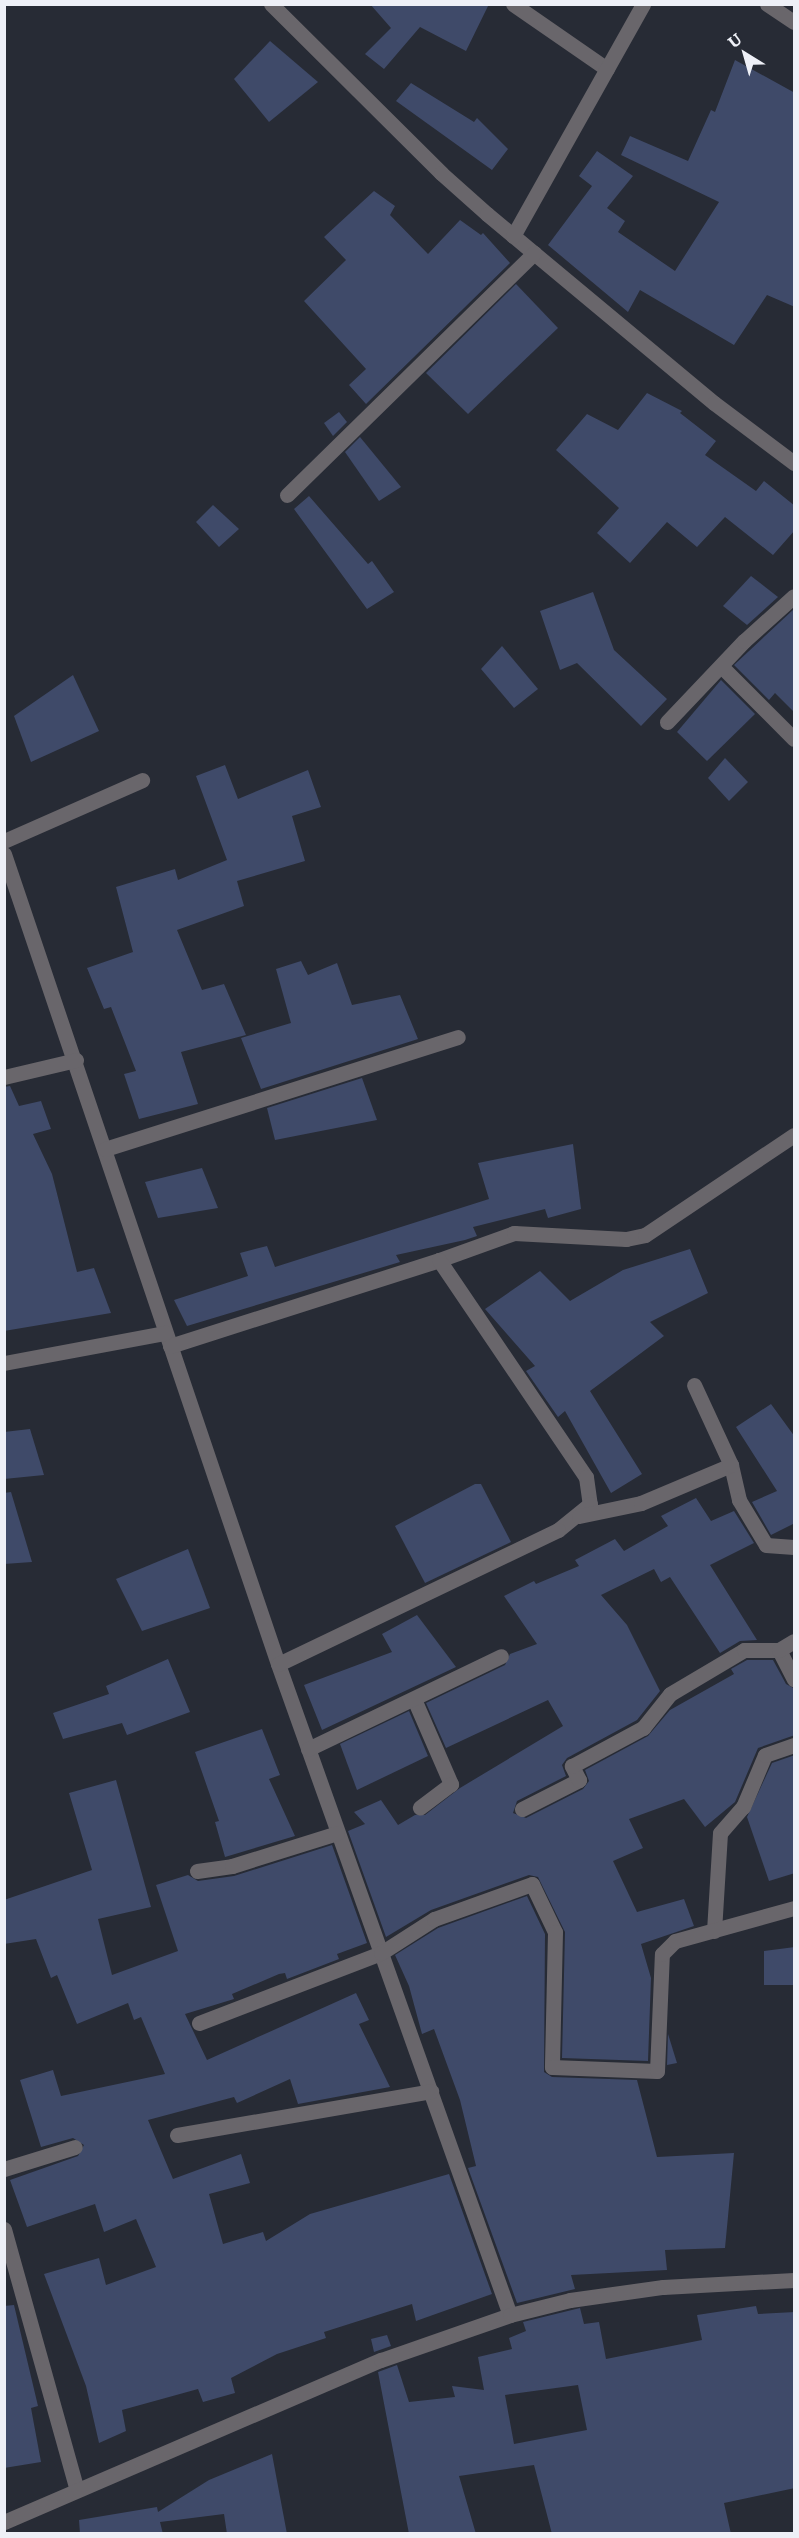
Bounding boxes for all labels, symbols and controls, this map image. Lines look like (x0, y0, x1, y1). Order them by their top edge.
north arrow (715, 24, 775, 84)
text: U (722, 26, 746, 53)

